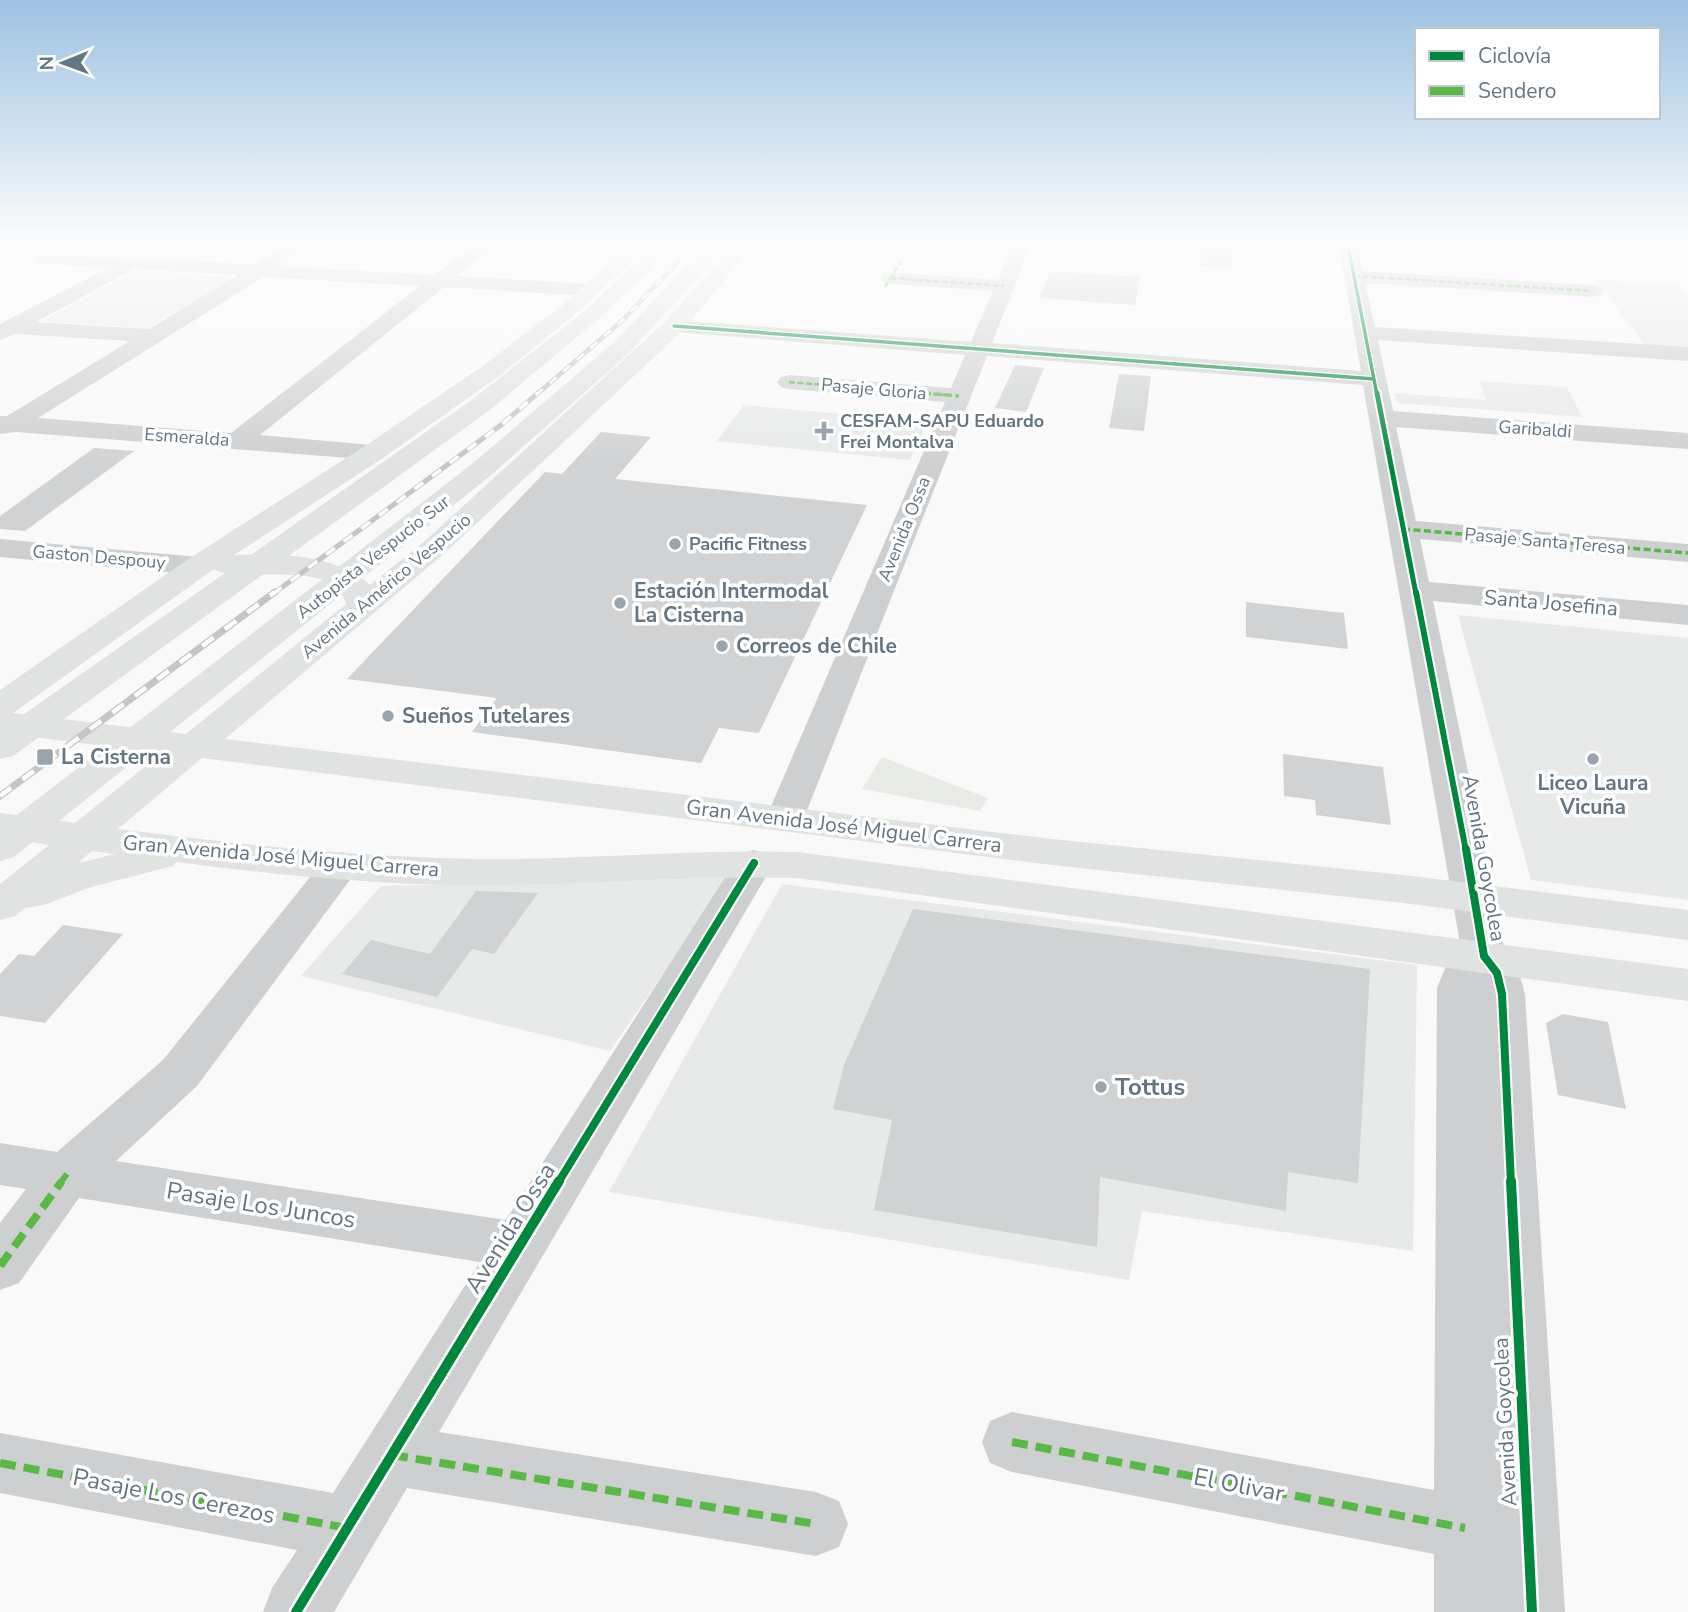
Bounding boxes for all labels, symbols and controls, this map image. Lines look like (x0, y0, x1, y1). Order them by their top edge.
north arrow (28, 28, 98, 98)
legend (1415, 28, 1660, 119)
text: Ciclovía (1478, 42, 1551, 70)
text: N (34, 56, 60, 71)
text: Sendero (1478, 77, 1557, 105)
street label: Pasaje Gloria (820, 372, 928, 406)
place label: CESFAM-SAPU Eduardo Frei Montalva (840, 409, 1044, 454)
street label: Garibaldi (1498, 414, 1572, 444)
marker: CESFAM-SAPU Eduardo Frei Montalva (814, 421, 834, 441)
street label: Esmeralda (144, 422, 230, 452)
street label: Avenida Ossa (872, 473, 936, 585)
street label: Autopista Vespucio Sur (292, 489, 455, 624)
street label: Avenida Américo Vespucio (296, 508, 476, 664)
street label: Pasaje Santa Teresa (1463, 522, 1627, 560)
place label: Pacific Fitness (689, 532, 807, 556)
marker: Pacific Fitness (667, 536, 683, 552)
street label: Gaston Despouy (31, 539, 167, 575)
place label: Estación Intermodal La Cisterna (634, 577, 829, 629)
street label: Santa Josefina (1483, 583, 1619, 623)
marker: Estación Intermodal La Cisterna (612, 595, 628, 611)
place label: Correos de Chile (736, 632, 897, 660)
marker: Correos de Chile (714, 638, 730, 654)
place label: Sueños Tutelares (402, 702, 570, 730)
marker: Sueños Tutelares (380, 708, 396, 724)
place label: La Cisterna (61, 743, 171, 771)
marker: La Cisterna (35, 747, 55, 767)
marker: Liceo Laura Vicuña (1585, 751, 1601, 767)
place label: Liceo Laura Vicuña (1537, 769, 1649, 821)
street label: Avenida Goycolea (1456, 772, 1512, 944)
street label: Gran Avenida José Miguel Carrera (685, 793, 1003, 859)
street label: Gran Avenida José Miguel Carrera (122, 828, 440, 884)
place label: Tottus (1115, 1071, 1185, 1103)
marker: Tottus (1093, 1079, 1109, 1095)
street label: Avenida Ossa (457, 1157, 563, 1299)
street label: Pasaje Los Juncos (164, 1174, 358, 1236)
street label: Avenida Goycolea (1487, 1337, 1523, 1507)
street label: Pasaje Los Cerezos (70, 1461, 278, 1531)
street label: El Olivar (1191, 1461, 1287, 1510)

